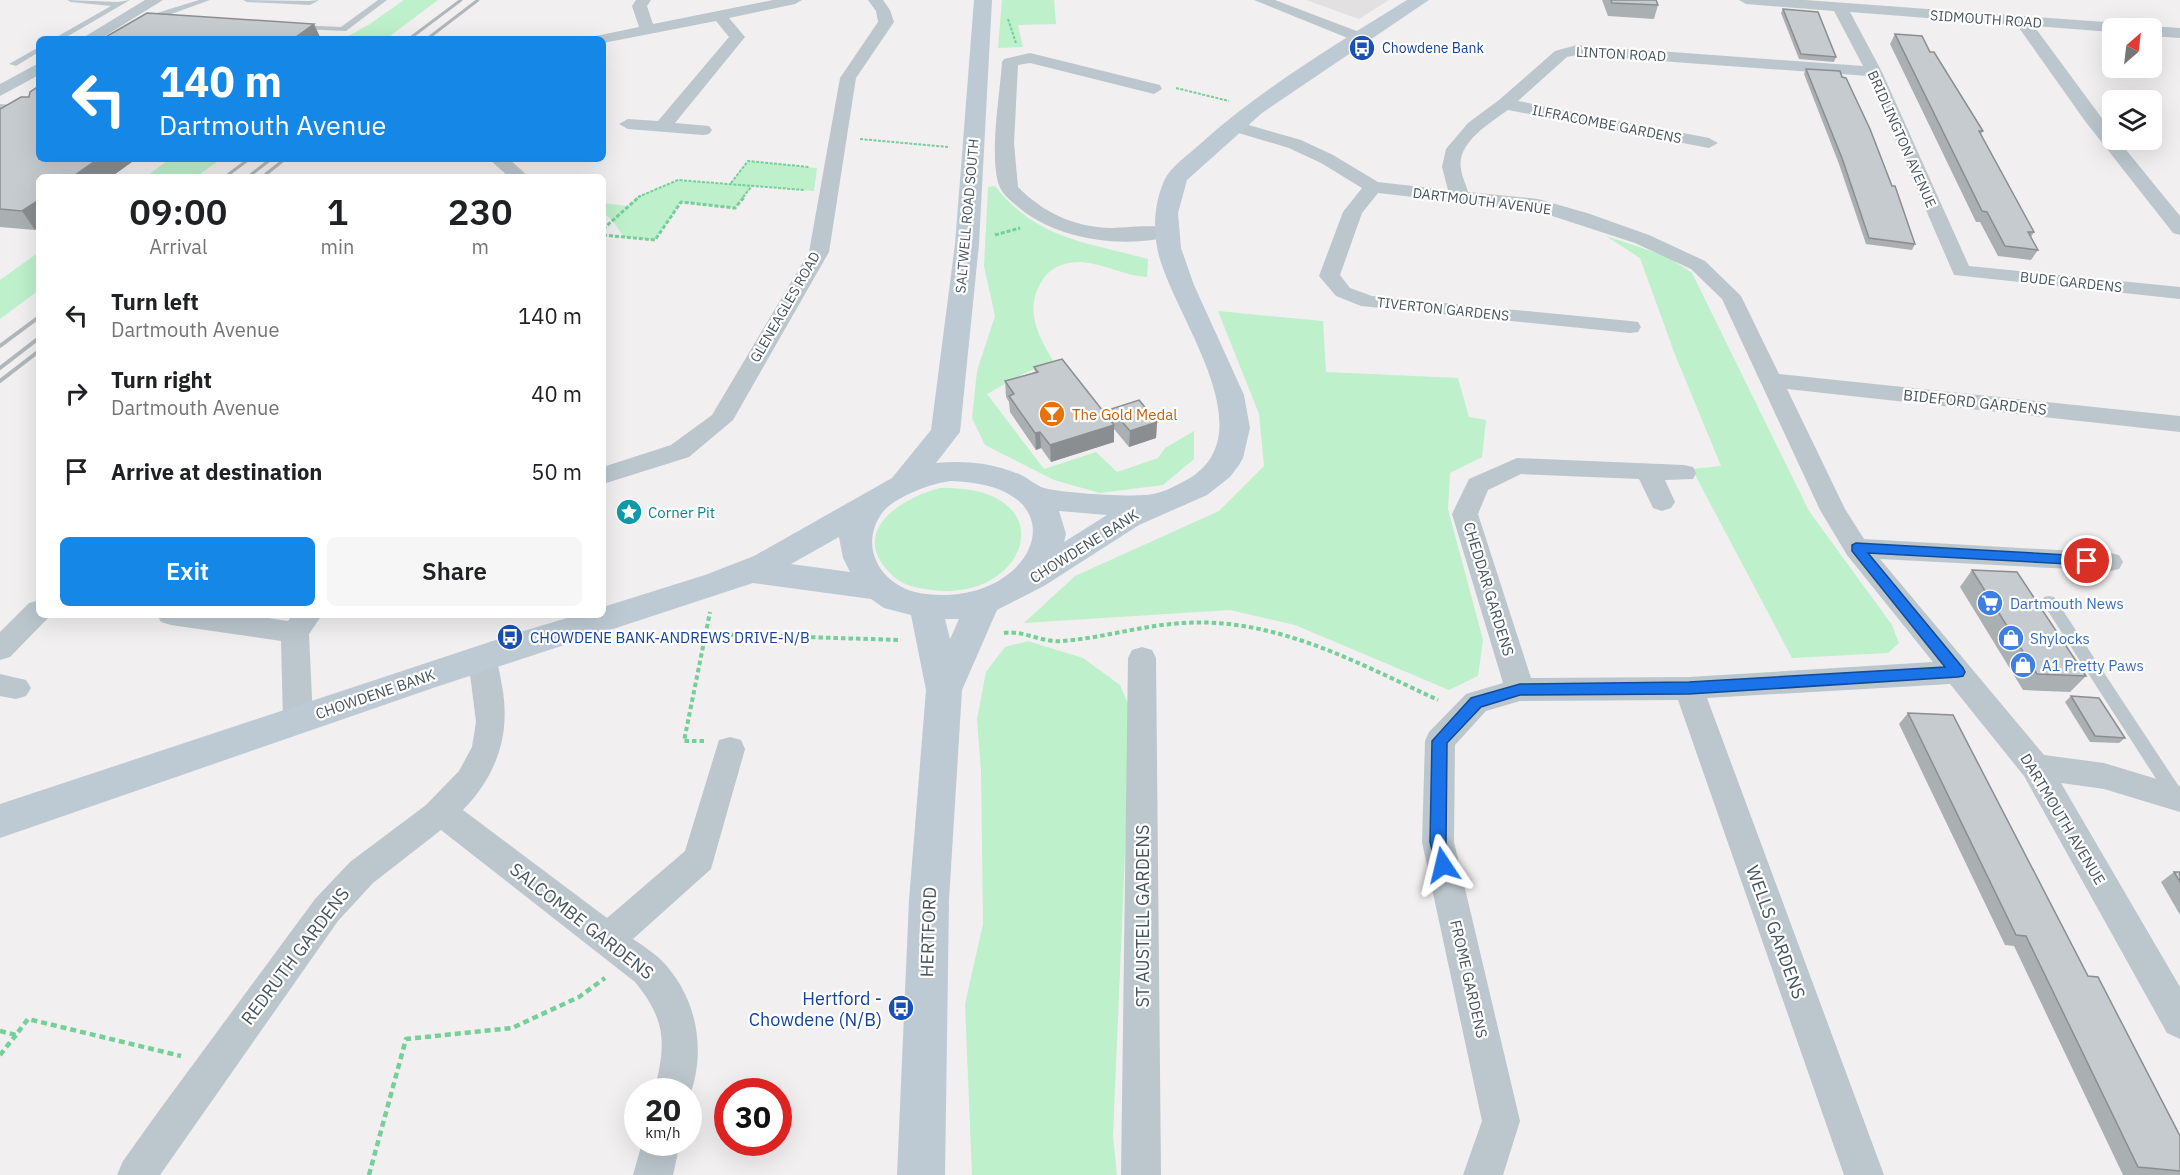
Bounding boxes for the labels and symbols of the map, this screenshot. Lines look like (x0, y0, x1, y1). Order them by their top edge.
street label: SIDMOUTH ROAD (1930, 6, 2042, 32)
north arrow (2102, 18, 2162, 78)
bus stop icon: Chowdene Bank (1347, 33, 1377, 63)
place label: Chowdene Bank (1382, 39, 1484, 57)
street label: LINTON ROAD (1575, 43, 1667, 65)
street label: BRIDLINGTON AVENUE (1864, 68, 1940, 210)
street label: ILFRACOMBE GARDENS (1531, 101, 1683, 147)
street label: SALTWELL ROAD SOUTH (951, 138, 983, 294)
street label: DARTMOUTH AVENUE (1412, 184, 1552, 218)
street label: GLENEAGLES ROAD (746, 248, 824, 366)
street label: BUDE GARDENS (2019, 268, 2123, 296)
street label: TIVERTON GARDENS (1376, 293, 1510, 325)
street label: BIDEFORD GARDENS (1902, 385, 2048, 419)
bar icon: The Gold Medal (1037, 399, 1067, 429)
place label: The Gold Medal (1072, 405, 1177, 424)
place icon: Corner Pit (614, 497, 644, 527)
place label: Corner Pit (648, 503, 715, 522)
street label: CHOWDENE BANK (1026, 505, 1142, 587)
street label: CHEDDAR GARDENS (1460, 520, 1518, 658)
pin (2061, 535, 2112, 586)
supermarket icon: Dartmouth News (1975, 588, 2005, 618)
place label: Dartmouth News (2010, 594, 2124, 613)
bus stop icon: CHOWDENE BANK-ANDREWS DRIVE-N/B (495, 622, 525, 652)
shop icon: Shylocks (1996, 623, 2026, 653)
place label: CHOWDENE BANK-ANDREWS DRIVE-N/B (530, 628, 810, 647)
place label: Shylocks (2030, 629, 2090, 648)
shop icon: A1 Pretty Paws (2008, 650, 2038, 680)
place label: A1 Pretty Paws (2042, 656, 2144, 675)
street label: CHOWDENE BANK (313, 665, 438, 723)
street label: DARTMOUTH AVENUE (2016, 750, 2110, 888)
street label: ST AUSTELL GARDENS (1131, 825, 1154, 1007)
position arrow (1411, 833, 1475, 897)
street label: SALCOMBE GARDENS (505, 858, 659, 984)
street label: WELLS GARDENS (1741, 862, 1811, 1002)
street label: REDRUTH GARDENS (236, 883, 354, 1029)
street label: HERTFORD (915, 886, 941, 978)
street label: FROME GARDENS (1446, 918, 1492, 1040)
place label: Hertford - Chowdene (N/B) (749, 987, 882, 1031)
bus stop icon: Hertford - Chowdene (N/B) (886, 993, 916, 1023)
speed limit sign: 30 (714, 1078, 792, 1156)

